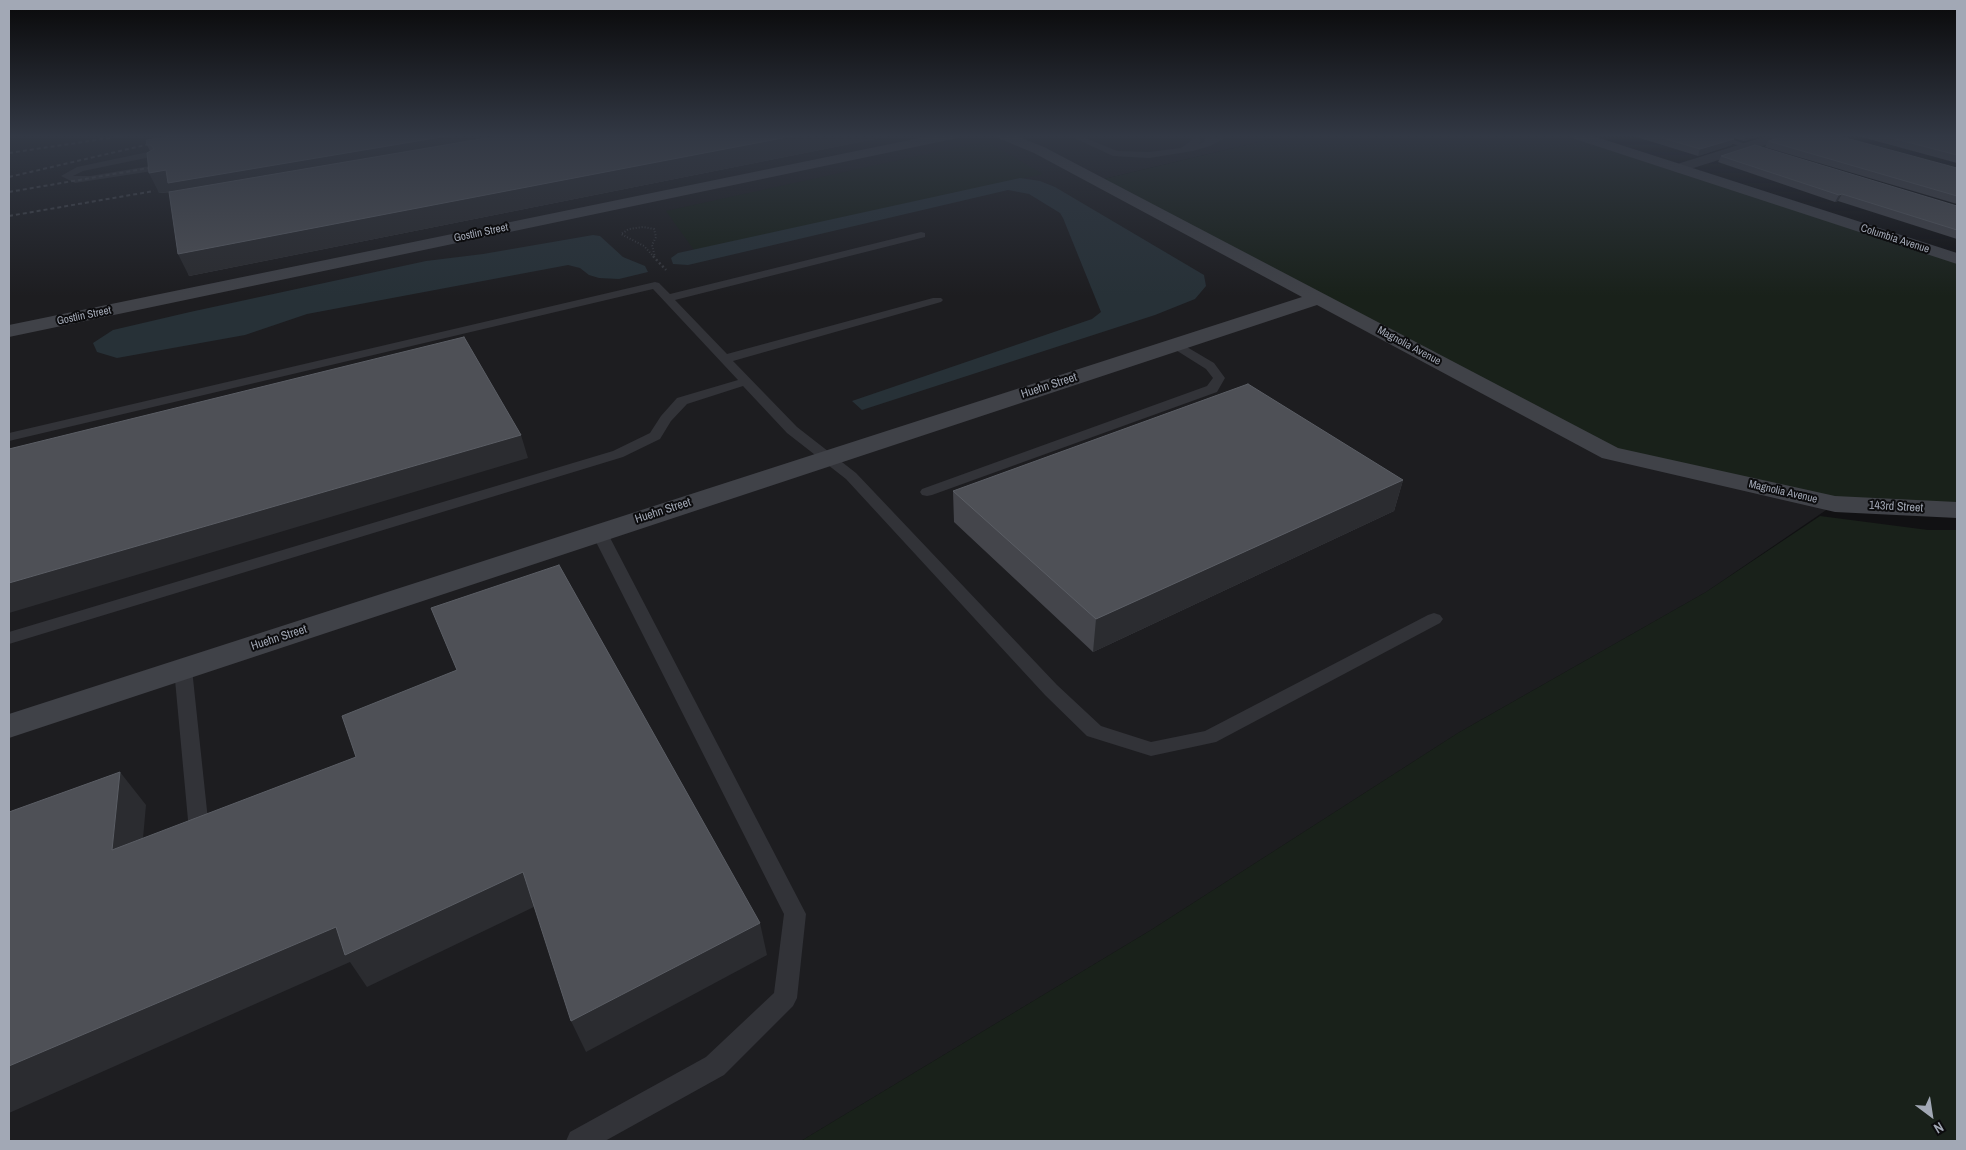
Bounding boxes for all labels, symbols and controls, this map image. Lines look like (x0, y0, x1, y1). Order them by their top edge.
street label: Gostlin Street (453, 221, 509, 245)
street label: Columbia Avenue (1859, 222, 1931, 256)
street label: Gostlin Street (56, 304, 112, 328)
street label: Magnolia Avenue (1375, 324, 1443, 368)
street label: Huehn Street (1019, 370, 1079, 402)
street label: Magnolia Avenue (1747, 478, 1819, 506)
street label: Huehn Street (633, 495, 693, 527)
street label: 143rd Street (1869, 498, 1923, 516)
street label: Huehn Street (249, 622, 309, 654)
north arrow (1906, 1090, 1956, 1140)
text: N (1931, 1118, 1947, 1138)

